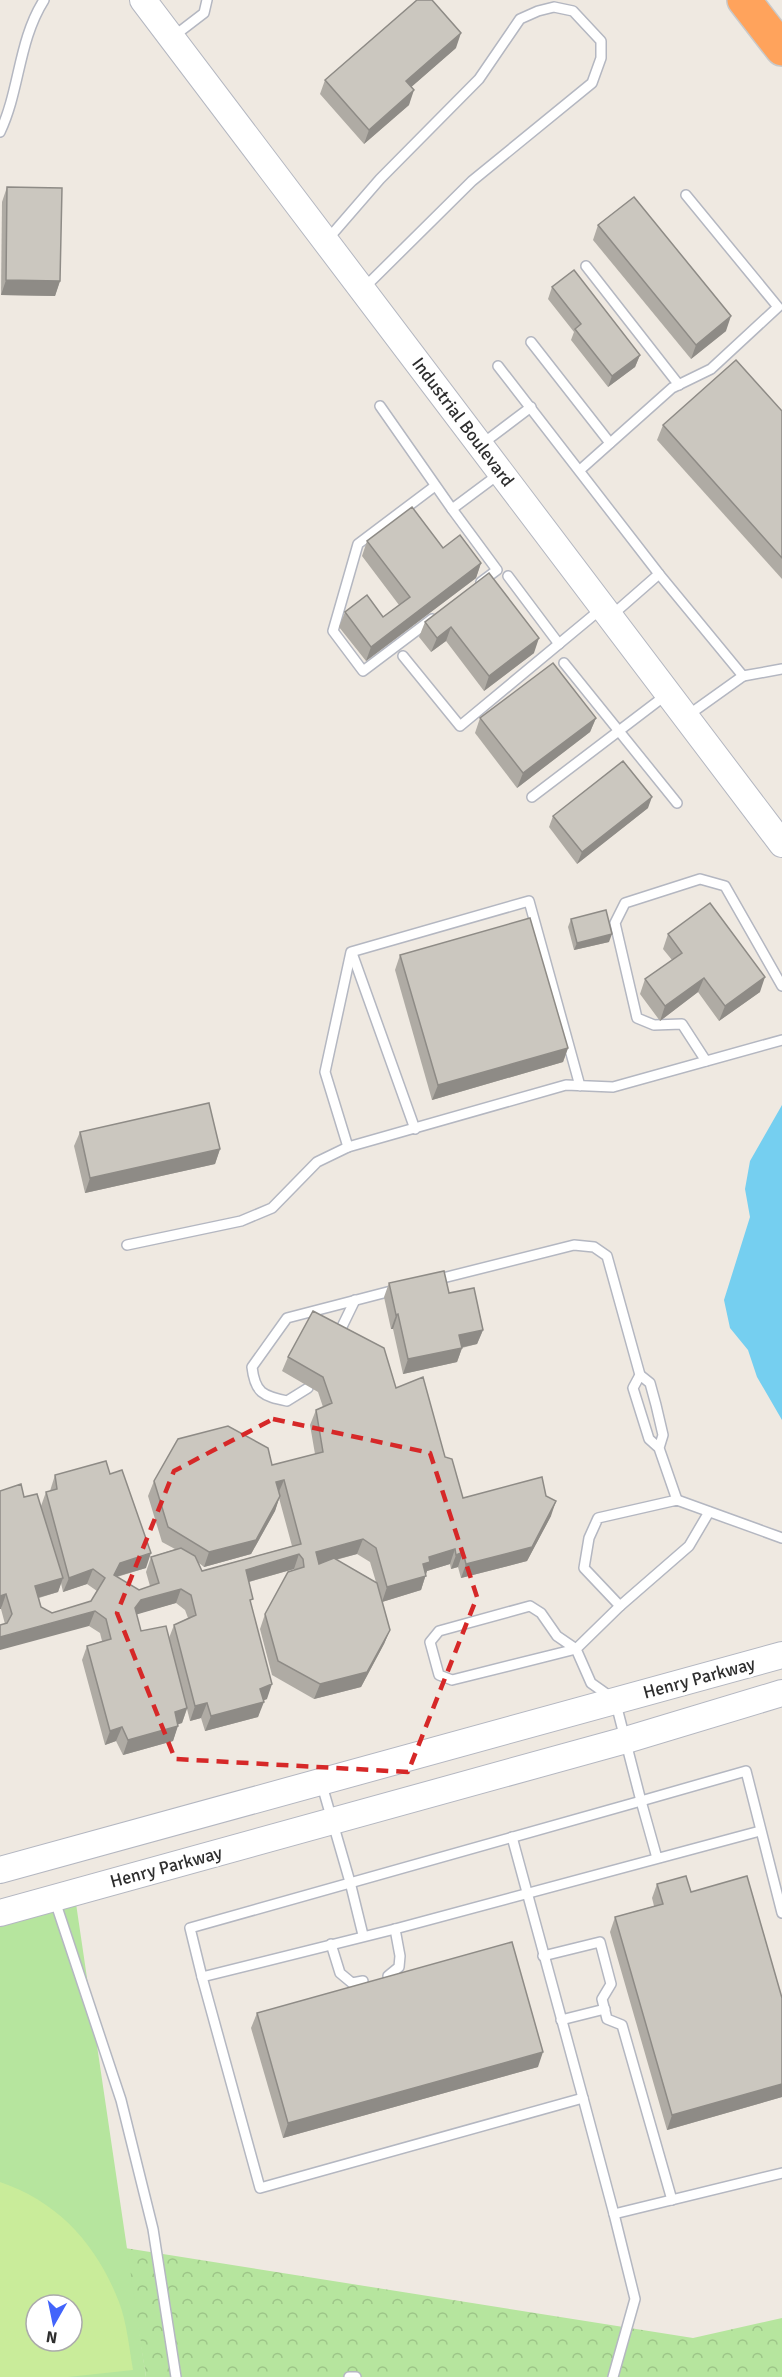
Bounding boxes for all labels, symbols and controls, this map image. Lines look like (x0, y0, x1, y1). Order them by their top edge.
street label: Industrial Boulevard (407, 353, 519, 491)
street label: Henry Parkway (641, 1652, 758, 1704)
street label: Henry Parkway (108, 1841, 225, 1893)
north arrow (24, 2293, 84, 2353)
text: N (45, 2326, 59, 2348)

